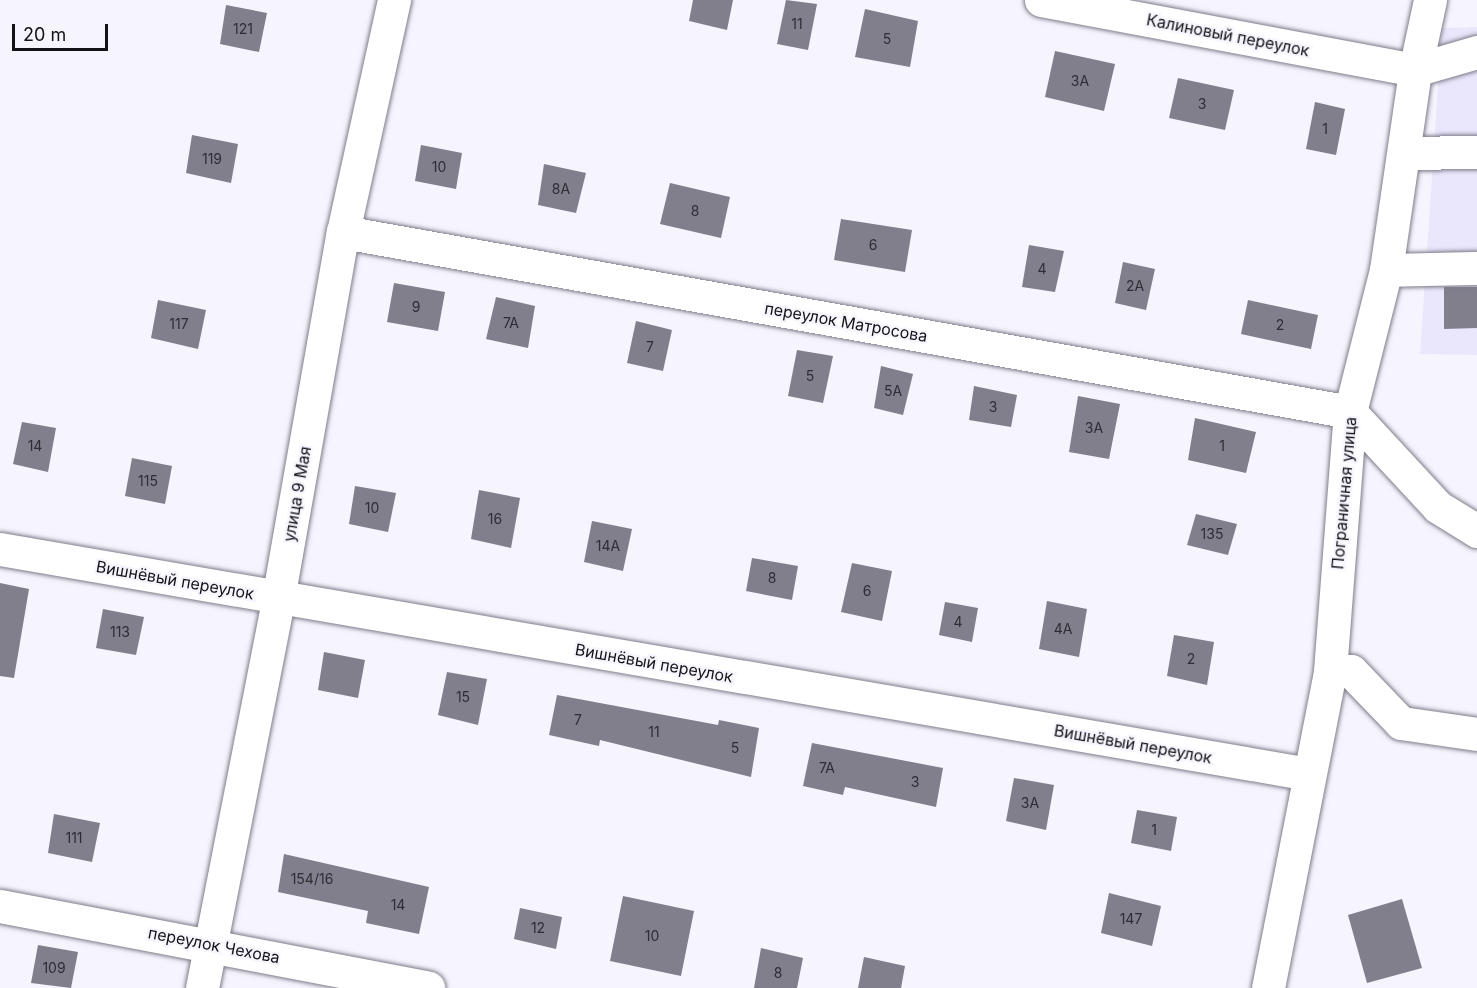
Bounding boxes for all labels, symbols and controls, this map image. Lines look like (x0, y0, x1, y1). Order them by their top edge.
street label: Калиновый переулок (1145, 10, 1311, 60)
scale bar (15, 12, 111, 50)
house number: 11 (791, 16, 803, 32)
house number: 121 (233, 21, 253, 37)
text: 20 m (23, 24, 66, 45)
house number: 5 (883, 31, 891, 47)
house number: 3А (1071, 73, 1089, 89)
house number: 3 (1198, 96, 1206, 112)
house number: 1 (1322, 121, 1328, 137)
house number: 119 (202, 151, 222, 167)
house number: 10 (432, 159, 446, 175)
house number: 8А (552, 181, 570, 197)
house number: 8 (691, 203, 699, 219)
house number: 6 (869, 237, 877, 253)
house number: 4 (1037, 261, 1047, 277)
house number: 2А (1126, 278, 1144, 294)
street label: переулок Матросова (763, 298, 929, 346)
house number: 9 (412, 299, 420, 315)
house number: 7А (503, 315, 519, 331)
house number: 117 (169, 316, 189, 332)
house number: 2 (1276, 317, 1284, 333)
house number: 7 (646, 339, 654, 355)
house number: 5 (806, 368, 814, 384)
house number: 5А (884, 383, 902, 399)
house number: 3 (989, 399, 997, 415)
street label: Пограничная улица (1328, 416, 1360, 570)
house number: 3А (1085, 420, 1103, 436)
house number: 14 (28, 438, 42, 454)
house number: 1 (1219, 438, 1225, 454)
street label: улица 9 Мая (279, 445, 315, 543)
house number: 115 (138, 473, 158, 489)
house number: 10 (365, 500, 379, 516)
house number: 16 (488, 511, 502, 527)
house number: 135 (1201, 526, 1223, 542)
house number: 14А (596, 538, 620, 554)
street label: Вишнёвый переулок (95, 557, 255, 603)
house number: 8 (768, 570, 776, 586)
house number: 6 (863, 583, 871, 599)
house number: 4 (953, 614, 963, 630)
house number: 4А (1054, 621, 1072, 637)
house number: 113 (110, 624, 130, 640)
street label: Вишнёвый переулок (574, 640, 734, 686)
house number: 2 (1187, 651, 1195, 667)
house number: 15 (456, 689, 470, 705)
house number: 7 (574, 712, 582, 728)
street label: Вишнёвый переулок (1053, 721, 1213, 767)
house number: 11 (648, 724, 660, 740)
house number: 5 (731, 740, 739, 756)
house number: 7А (819, 760, 835, 776)
house number: 3 (911, 774, 919, 790)
house number: 3А (1021, 795, 1039, 811)
house number: 1 (1151, 822, 1157, 838)
house number: 111 (65, 830, 83, 846)
house number: 154/16 (291, 871, 333, 887)
house number: 14 (391, 897, 405, 913)
house number: 147 (1120, 911, 1142, 927)
house number: 12 (531, 920, 545, 936)
street label: переулок Чехова (146, 923, 282, 967)
house number: 10 (645, 928, 659, 944)
house number: 109 (42, 960, 66, 976)
house number: 8 (774, 965, 782, 981)

